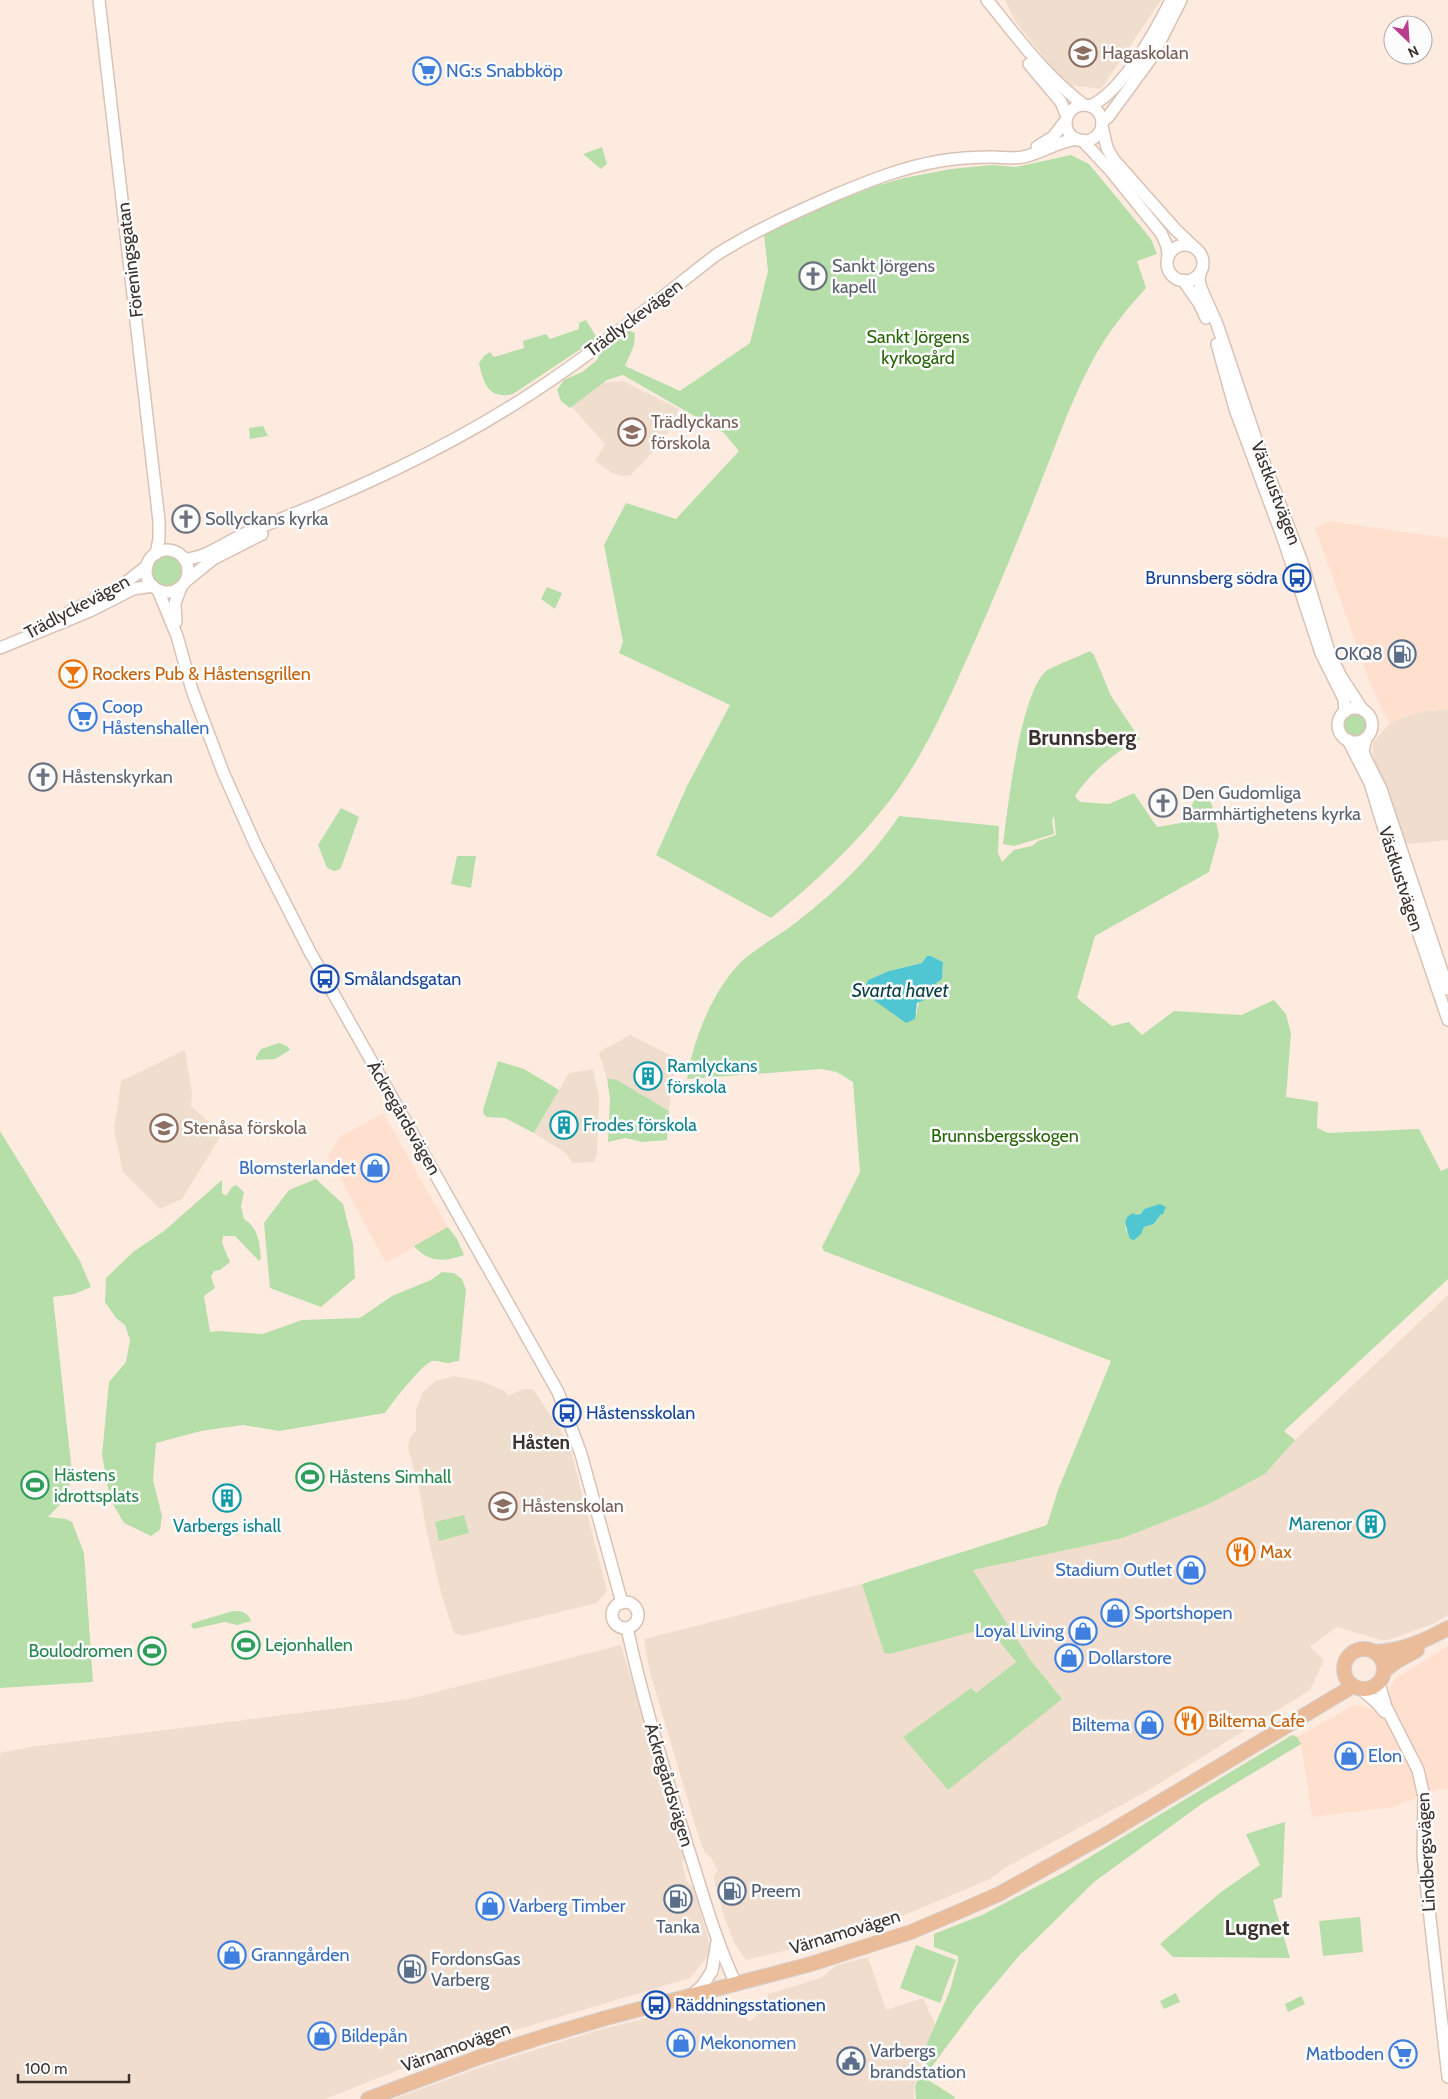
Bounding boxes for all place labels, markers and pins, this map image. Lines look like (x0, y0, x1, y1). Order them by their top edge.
school or university icon: Hagaskolan (1068, 38, 1098, 68)
place label: Hagaskolan (1102, 42, 1189, 64)
supermarket icon: NG:s Snabbköp (412, 56, 442, 86)
place label: NG:s Snabbköp (446, 60, 563, 82)
place label: Sankt Jörgens kapell (832, 255, 935, 298)
church icon: Sankt Jörgens kapell (798, 261, 828, 291)
place label: Trädlyckans förskola (651, 411, 739, 454)
school or university icon: Trädlyckans förskola (617, 417, 647, 447)
church icon: Sollyckans kyrka (171, 504, 201, 534)
place label: Sollyckans kyrka (205, 508, 329, 530)
bus stop icon: Brunnsberg södra (1282, 563, 1312, 593)
place label: Brunnsberg södra (1145, 567, 1278, 589)
fuel station icon: OKQ8 (1387, 639, 1417, 669)
place label: OKQ8 (1335, 643, 1383, 665)
bar icon: Rockers Pub & Håstensgrillen (58, 659, 88, 689)
place label: Rockers Pub & Håstensgrillen (92, 663, 311, 685)
place label: Coop Håstenshallen (102, 696, 209, 739)
supermarket icon: Coop Håstenshallen (68, 702, 98, 732)
church icon: Håstenskyrkan (28, 762, 58, 792)
place label: Håstenskyrkan (62, 766, 173, 788)
place label: Den Gudomliga Barmhärtighetens kyrka (1182, 782, 1361, 825)
church icon: Den Gudomliga Barmhärtighetens kyrka (1148, 788, 1178, 818)
bus stop icon: Smålandsgatan (310, 964, 340, 994)
place label: Smålandsgatan (344, 968, 461, 990)
place label: Ramlyckans förskola (667, 1055, 758, 1098)
building icon: Ramlyckans förskola (633, 1061, 663, 1091)
building icon: Frodes förskola (549, 1110, 579, 1140)
school or university icon: Stenåsa förskola (149, 1113, 179, 1143)
place label: Frodes förskola (583, 1114, 697, 1136)
place label: Stenåsa förskola (183, 1117, 307, 1139)
shop icon: Blomsterlandet (360, 1153, 390, 1183)
place label: Blomsterlandet (239, 1157, 356, 1179)
bus stop icon: Håstensskolan (552, 1398, 582, 1428)
place label: Håstensskolan (586, 1402, 695, 1424)
sports icon: Håstens Simhall (295, 1462, 325, 1492)
place label: Hästens idrottsplats (54, 1464, 139, 1507)
place label: Håstens Simhall (329, 1466, 452, 1488)
sports icon: Hästens idrottsplats (20, 1470, 50, 1500)
building icon: Varbergs ishall (212, 1483, 242, 1513)
school or university icon: Håstenskolan (488, 1491, 518, 1521)
place label: Håstenskolan (522, 1495, 624, 1517)
building icon: Marenor (1356, 1509, 1386, 1539)
place label: Marenor (1289, 1513, 1352, 1535)
place label: Varbergs ishall (173, 1515, 282, 1537)
restaurant icon: Max (1226, 1537, 1256, 1567)
place label: Max (1260, 1541, 1292, 1563)
shop icon: Stadium Outlet (1176, 1555, 1206, 1585)
place label: Stadium Outlet (1055, 1559, 1172, 1581)
shop icon: Sportshopen (1100, 1598, 1130, 1628)
place label: Sportshopen (1134, 1602, 1233, 1624)
shop icon: Loyal Living (1068, 1616, 1098, 1646)
place label: Loyal Living (975, 1620, 1065, 1642)
sports icon: Lejonhallen (231, 1630, 261, 1660)
place label: Lejonhallen (265, 1634, 353, 1656)
sports icon: Boulodromen (137, 1636, 167, 1666)
place label: Boulodromen (28, 1640, 133, 1662)
shop icon: Dollarstore (1054, 1643, 1084, 1673)
place label: Dollarstore (1088, 1647, 1172, 1669)
restaurant icon: Biltema Cafe (1174, 1706, 1204, 1736)
shop icon: Biltema (1134, 1710, 1164, 1740)
place label: Biltema Cafe (1208, 1710, 1305, 1732)
place label: Biltema (1072, 1714, 1130, 1736)
shop icon: Elon (1334, 1741, 1364, 1771)
place label: Elon (1368, 1745, 1402, 1767)
fuel station icon: Preem (717, 1876, 747, 1906)
place label: Preem (751, 1880, 801, 1902)
fuel station icon: Tanka (663, 1884, 693, 1914)
shop icon: Varberg Timber (475, 1891, 505, 1921)
place label: Varberg Timber (509, 1895, 626, 1917)
place label: Tanka (656, 1916, 700, 1938)
shop icon: Granngården (217, 1940, 247, 1970)
place label: Granngården (251, 1944, 350, 1966)
place label: FordonsGas Varberg (431, 1948, 520, 1991)
fuel station icon: FordonsGas Varberg (397, 1954, 427, 1984)
bus stop icon: Räddningsstationen (641, 1990, 671, 2020)
place label: Räddningsstationen (675, 1994, 826, 2016)
shop icon: Bildepån (307, 2021, 337, 2051)
place label: Bildepån (341, 2025, 408, 2047)
shop icon: Mekonomen (666, 2028, 696, 2058)
place label: Mekonomen (700, 2032, 796, 2054)
supermarket icon: Matboden (1388, 2039, 1418, 2069)
place label: Varbergs brandstation (870, 2040, 966, 2083)
place label: Matboden (1306, 2043, 1384, 2065)
public building icon: Varbergs brandstation (836, 2046, 866, 2076)

